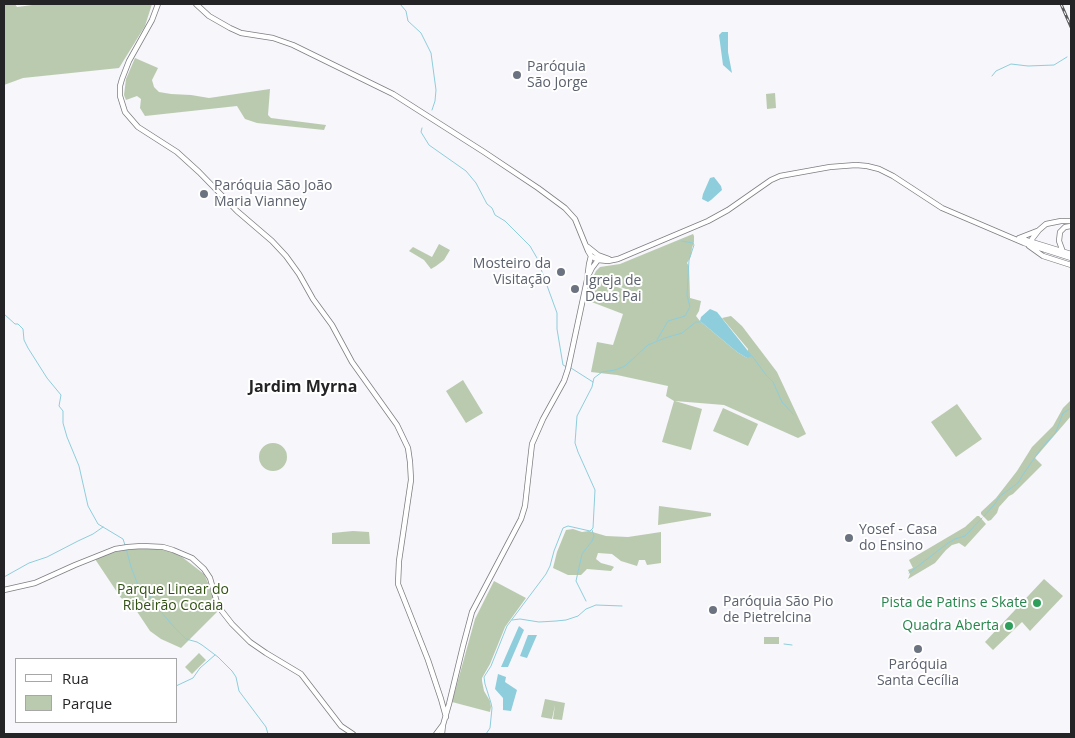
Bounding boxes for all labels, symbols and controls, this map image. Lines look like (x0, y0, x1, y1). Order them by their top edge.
place label: Paróquia São Jorge (527, 59, 588, 92)
marker: Paróquia São Jorge (511, 69, 523, 81)
place label: Paróquia São João Maria Vianney (214, 178, 332, 210)
marker: Paróquia São João Maria Vianney (198, 188, 210, 200)
place label: Mosteiro da Visitação (473, 256, 551, 288)
marker: Mosteiro da Visitação (555, 266, 567, 278)
place label: Igreja de Deus Pai (585, 273, 642, 306)
marker: Igreja de Deus Pai (569, 283, 581, 295)
district label: Jardim Myrna (249, 377, 357, 397)
place label: Yosef - Casa do Ensino (859, 522, 937, 554)
marker: Yosef - Casa do Ensino (843, 532, 855, 544)
park label: Parque Linear do Ribeirão Cocaia (117, 582, 229, 614)
place label: Paróquia São Pio de Pietrelcina (723, 594, 833, 626)
place label: Pista de Patins e Skate (881, 595, 1027, 611)
marker: Pista de Patins e Skate (1031, 597, 1043, 609)
marker: Paróquia São Pio de Pietrelcina (707, 604, 719, 616)
place label: Quadra Aberta (902, 618, 999, 634)
marker: Quadra Aberta (1003, 620, 1015, 632)
marker: Paróquia Santa Cecília (912, 643, 924, 655)
place label: Paróquia Santa Cecília (877, 657, 959, 690)
legend (15, 658, 178, 723)
text: Rua (62, 668, 89, 688)
text: Parque (62, 693, 112, 713)

